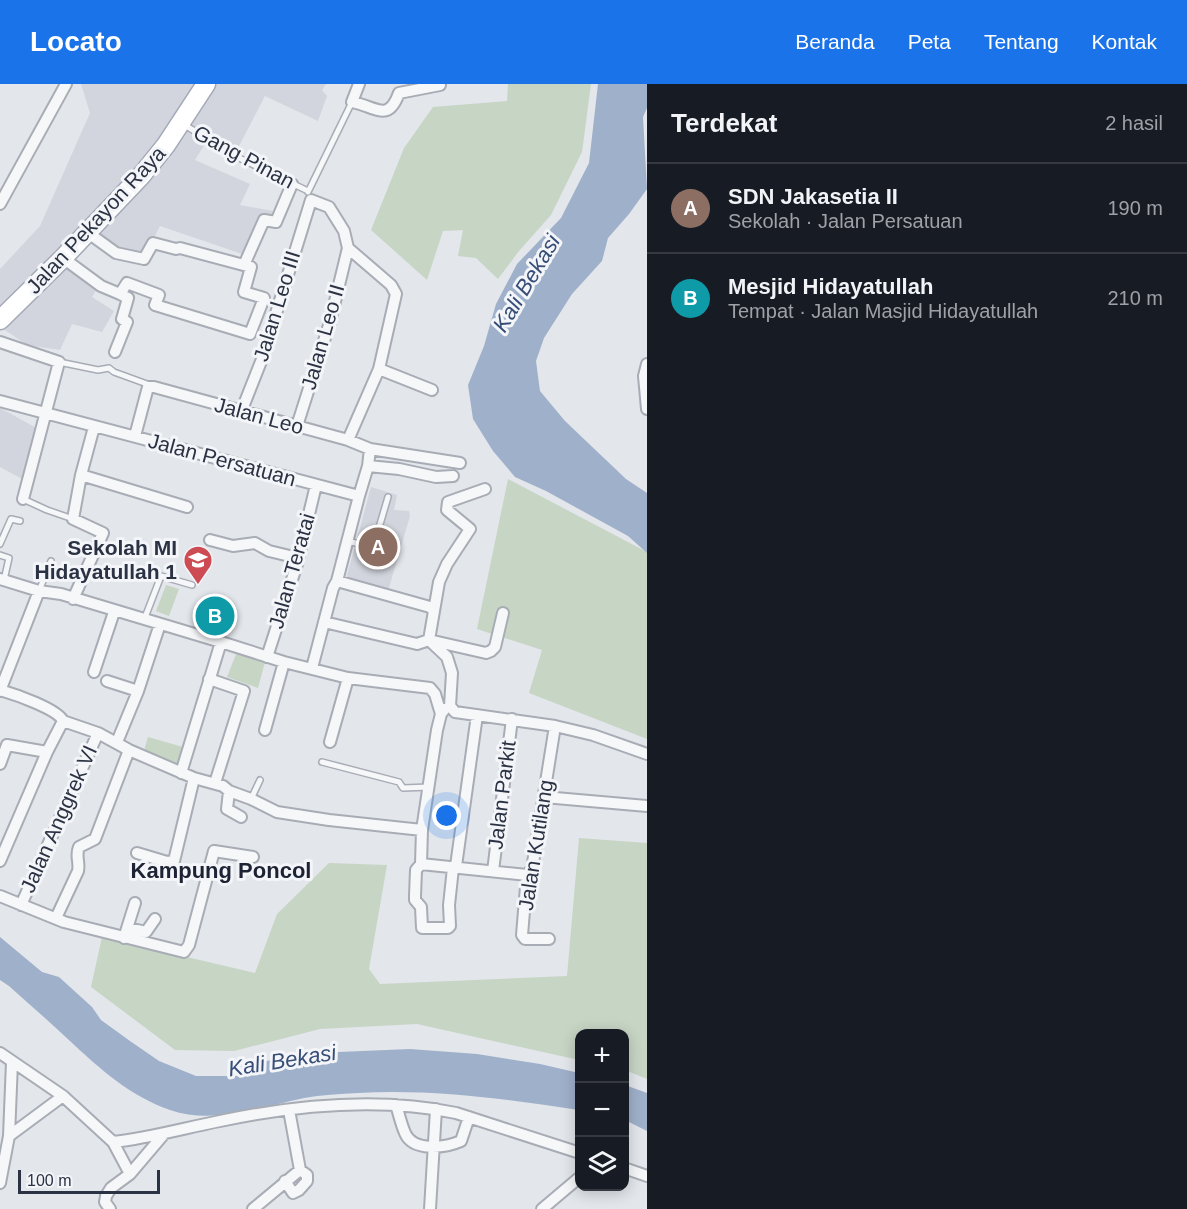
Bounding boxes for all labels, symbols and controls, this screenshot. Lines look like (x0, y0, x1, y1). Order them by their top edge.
text: Locato (30, 26, 122, 57)
text: Beranda (795, 30, 875, 53)
text: Peta (908, 30, 951, 53)
text: Tentang (984, 30, 1059, 53)
text: Kontak (1092, 30, 1157, 53)
text: Terdekat (671, 108, 777, 138)
text: 2 hasil (1105, 112, 1163, 134)
street label: Gang Pinan (190, 120, 299, 193)
street label: Jalan Pekayon Raya (22, 141, 170, 298)
text: SDN Jakasetia II (728, 184, 898, 209)
text: A (683, 197, 698, 219)
text: 190 m (1107, 197, 1163, 219)
text: Sekolah · Jalan Persatuan (728, 210, 963, 232)
water label: Kali Bekasi (488, 229, 566, 336)
street label: Jalan Leo III (249, 248, 304, 364)
text: Mesjid Hidayatullah (728, 274, 933, 299)
street label: Jalan Leo II (296, 281, 349, 392)
text: B (683, 287, 698, 309)
text: 210 m (1107, 287, 1163, 309)
text: Tempat · Jalan Masjid Hidayatullah (728, 300, 1038, 322)
street label: Jalan Leo (212, 393, 306, 438)
street label: Jalan Persatuan (146, 429, 298, 490)
street label: Jalan Teratai (264, 511, 319, 631)
pin: A (358, 524, 398, 570)
place label: Sekolah MI Hidayatullah 1 (35, 536, 177, 583)
school or university icon: Sekolah MI Hidayatullah 1 (182, 544, 214, 586)
pin: B (196, 594, 234, 638)
street label: Jalan Parkit (483, 739, 520, 851)
street label: Jalan Anggrek VI (16, 742, 101, 896)
street label: Jalan Kutilang (514, 778, 557, 912)
your location (432, 801, 461, 830)
district label: Kampung Poncol (131, 858, 311, 883)
map controls (575, 1029, 629, 1191)
button: + (575, 1029, 629, 1083)
water label: Kali Bekasi (226, 1039, 339, 1081)
button: − (575, 1083, 629, 1137)
button: layers (575, 1137, 629, 1191)
scale bar (18, 1167, 160, 1194)
text: 100 m (27, 1172, 71, 1189)

